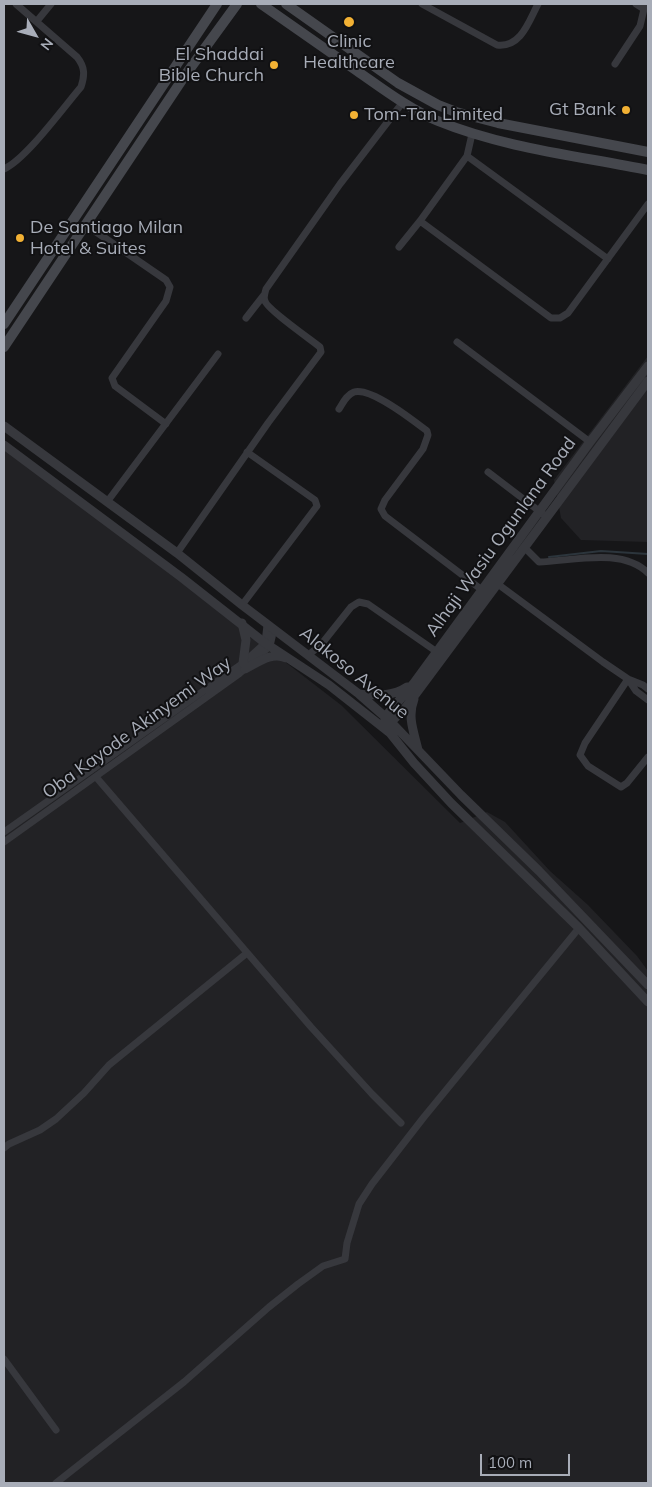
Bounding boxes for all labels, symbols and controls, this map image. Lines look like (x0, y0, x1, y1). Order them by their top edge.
north arrow (10, 10, 60, 60)
marker: Clinic Healthcare (342, 15, 356, 29)
place label: Clinic Healthcare (303, 31, 395, 74)
text: N (36, 35, 57, 54)
place label: El Shaddai Bible Church (159, 44, 264, 86)
marker: El Shaddai Bible Church (268, 59, 280, 71)
place label: Gt Bank (549, 99, 616, 121)
place label: Tom-Tan Limited (364, 104, 503, 126)
marker: Gt Bank (620, 104, 632, 116)
marker: Tom-Tan Limited (348, 109, 360, 121)
place label: De Santiago Milan Hotel & Suites (30, 217, 183, 260)
marker: De Santiago Milan Hotel & Suites (14, 232, 26, 244)
street label: Alhaji Wasiu Ogunlana Road (421, 433, 581, 641)
street label: Alakoso Avenue (295, 622, 413, 724)
street label: Oba Kayode Akinyemi Way (39, 652, 235, 804)
scale bar (482, 1444, 572, 1476)
text: 100 m (488, 1453, 532, 1472)

